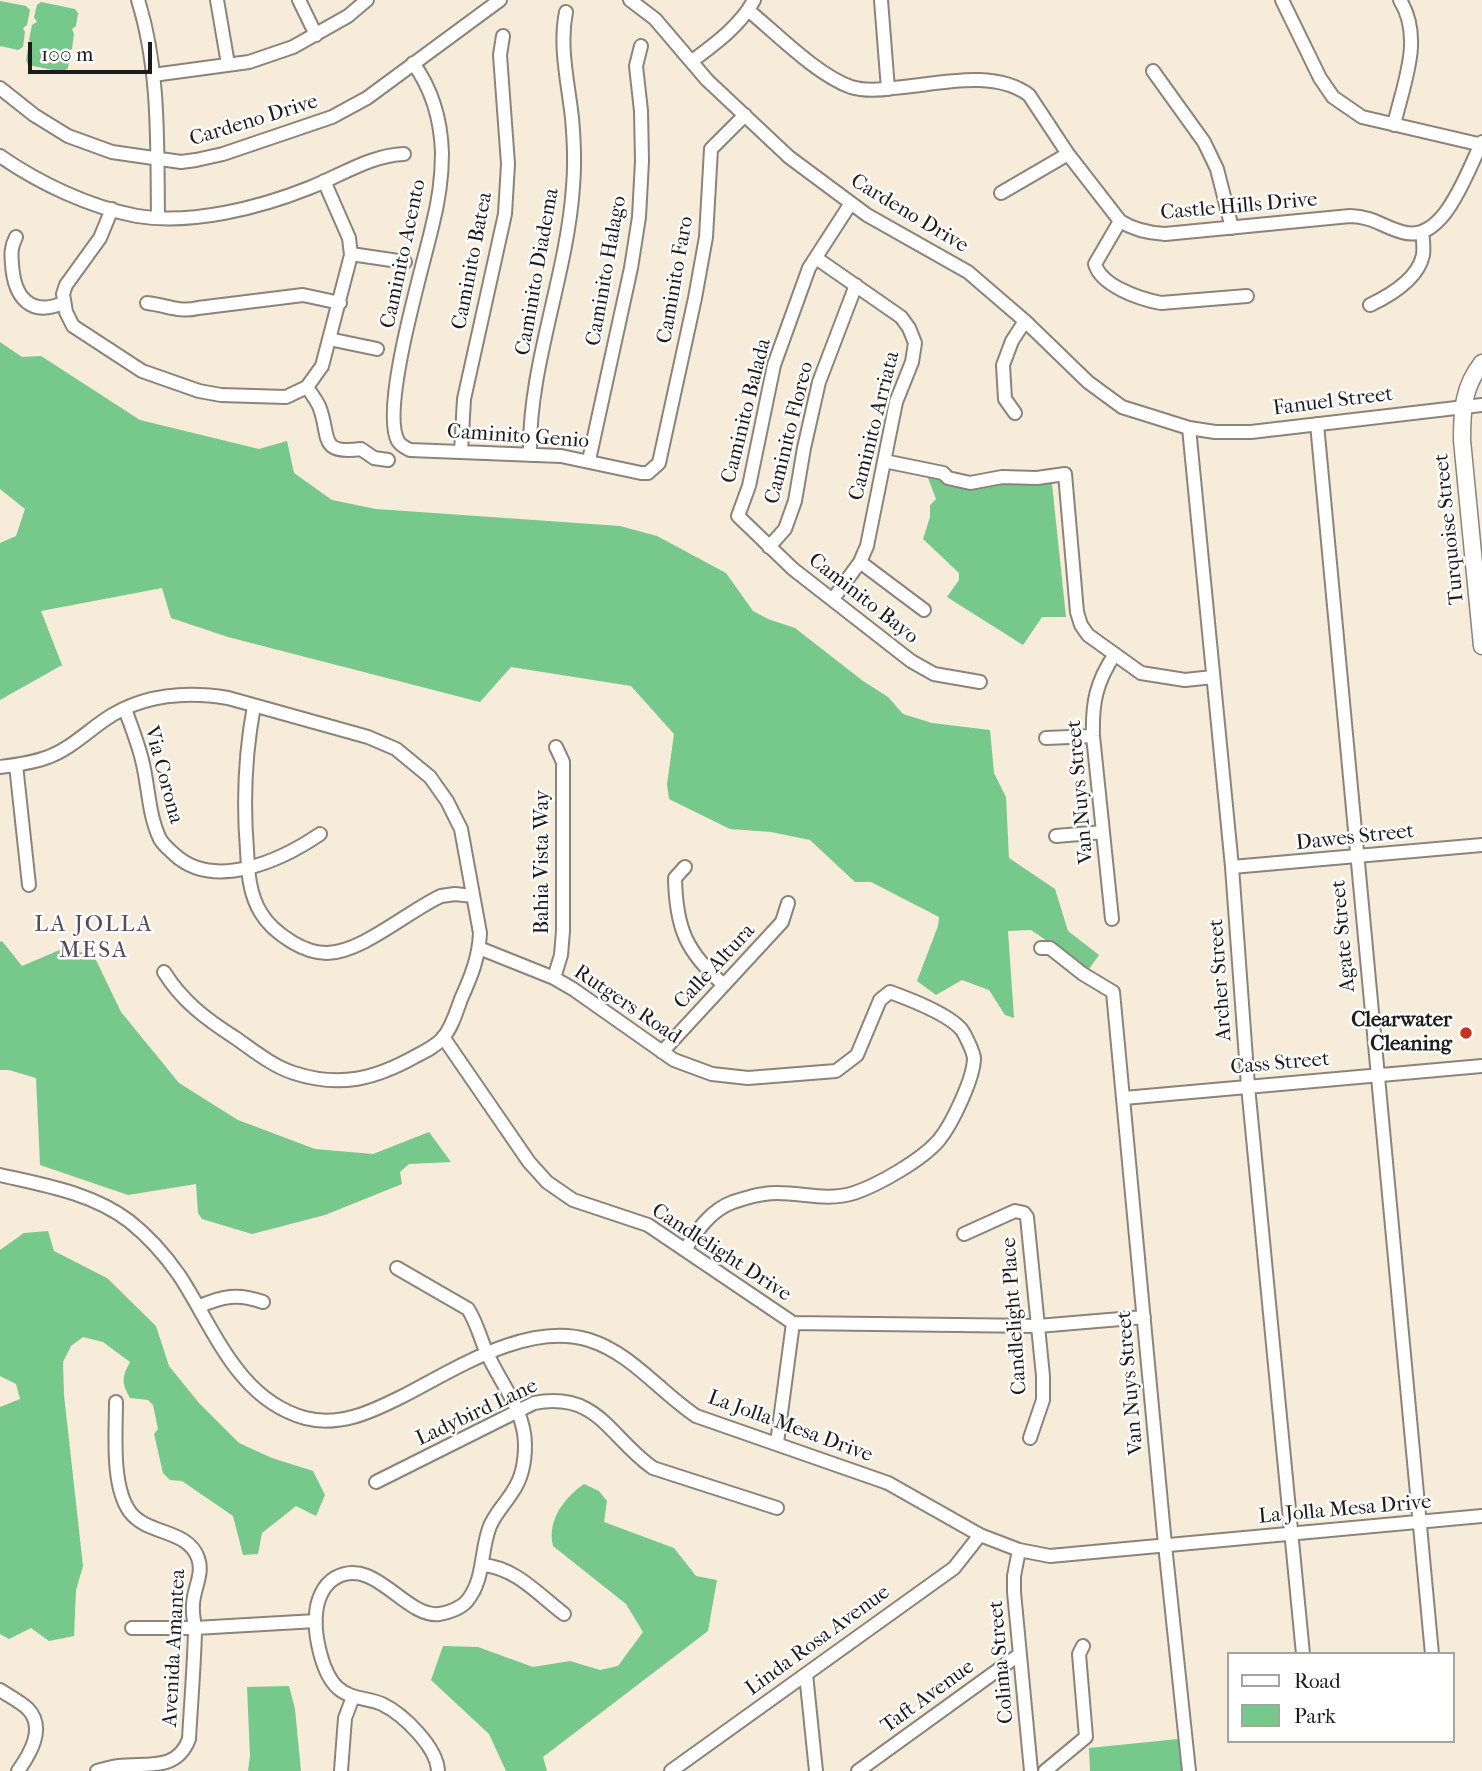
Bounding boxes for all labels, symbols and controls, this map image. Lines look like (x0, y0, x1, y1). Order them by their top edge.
scale bar (32, 28, 156, 72)
text: 100 m (41, 42, 94, 66)
street label: Cardeno Drive (187, 90, 321, 152)
street label: Cardeno Drive (846, 169, 972, 259)
street label: Caminito Acento (376, 177, 432, 331)
street label: Caminito Diadema (511, 186, 565, 358)
street label: Castle Hills Drive (1159, 188, 1319, 226)
street label: Caminito Batea (447, 190, 499, 332)
street label: Caminito Halago (581, 194, 633, 348)
street label: Caminito Faro (652, 214, 700, 346)
street label: Caminito Balada (717, 336, 777, 486)
street label: Caminito Arriata (844, 349, 906, 503)
street label: Caminito Floreo (760, 359, 820, 507)
street label: Fanuel Street (1272, 382, 1394, 422)
street label: Caminito Genio (446, 419, 590, 455)
street label: Turquoise Street (1430, 452, 1470, 606)
street label: Caminito Bayo (803, 548, 923, 650)
street label: Van Nuys Street (1062, 719, 1100, 865)
street label: Via Corona (138, 723, 188, 827)
street label: Bahia Vista Way (530, 790, 556, 934)
street label: Dawes Street (1295, 819, 1415, 857)
street label: Agate Street (1327, 879, 1361, 993)
district label: LA JOLLA MESA (35, 911, 153, 965)
street label: Archer Street (1204, 918, 1238, 1042)
street label: Calle Altura (669, 919, 761, 1015)
street label: Rutgers Road (569, 960, 685, 1050)
place label: Clearwater Cleaning (1351, 1008, 1452, 1058)
marker: Clearwater Cleaning (1458, 1025, 1474, 1041)
street label: Cass Street (1229, 1047, 1331, 1081)
street label: Candlelight Drive (646, 1198, 796, 1308)
street label: Candlelight Place (997, 1236, 1033, 1396)
street label: Van Nuys Street (1112, 1310, 1150, 1456)
street label: Ladybird Lane (412, 1374, 542, 1452)
street label: La Jolla Mesa Drive (704, 1386, 876, 1468)
street label: La Jolla Mesa Drive (1258, 1490, 1432, 1530)
street label: Avenida Amantea (158, 1568, 192, 1728)
street label: Linda Rosa Avenue (741, 1580, 895, 1702)
street label: Colima Street (984, 1599, 1020, 1725)
legend (1226, 1652, 1454, 1743)
street label: Taft Avenue (877, 1655, 979, 1739)
text: Road (1294, 1669, 1341, 1693)
text: Park (1294, 1704, 1336, 1728)

